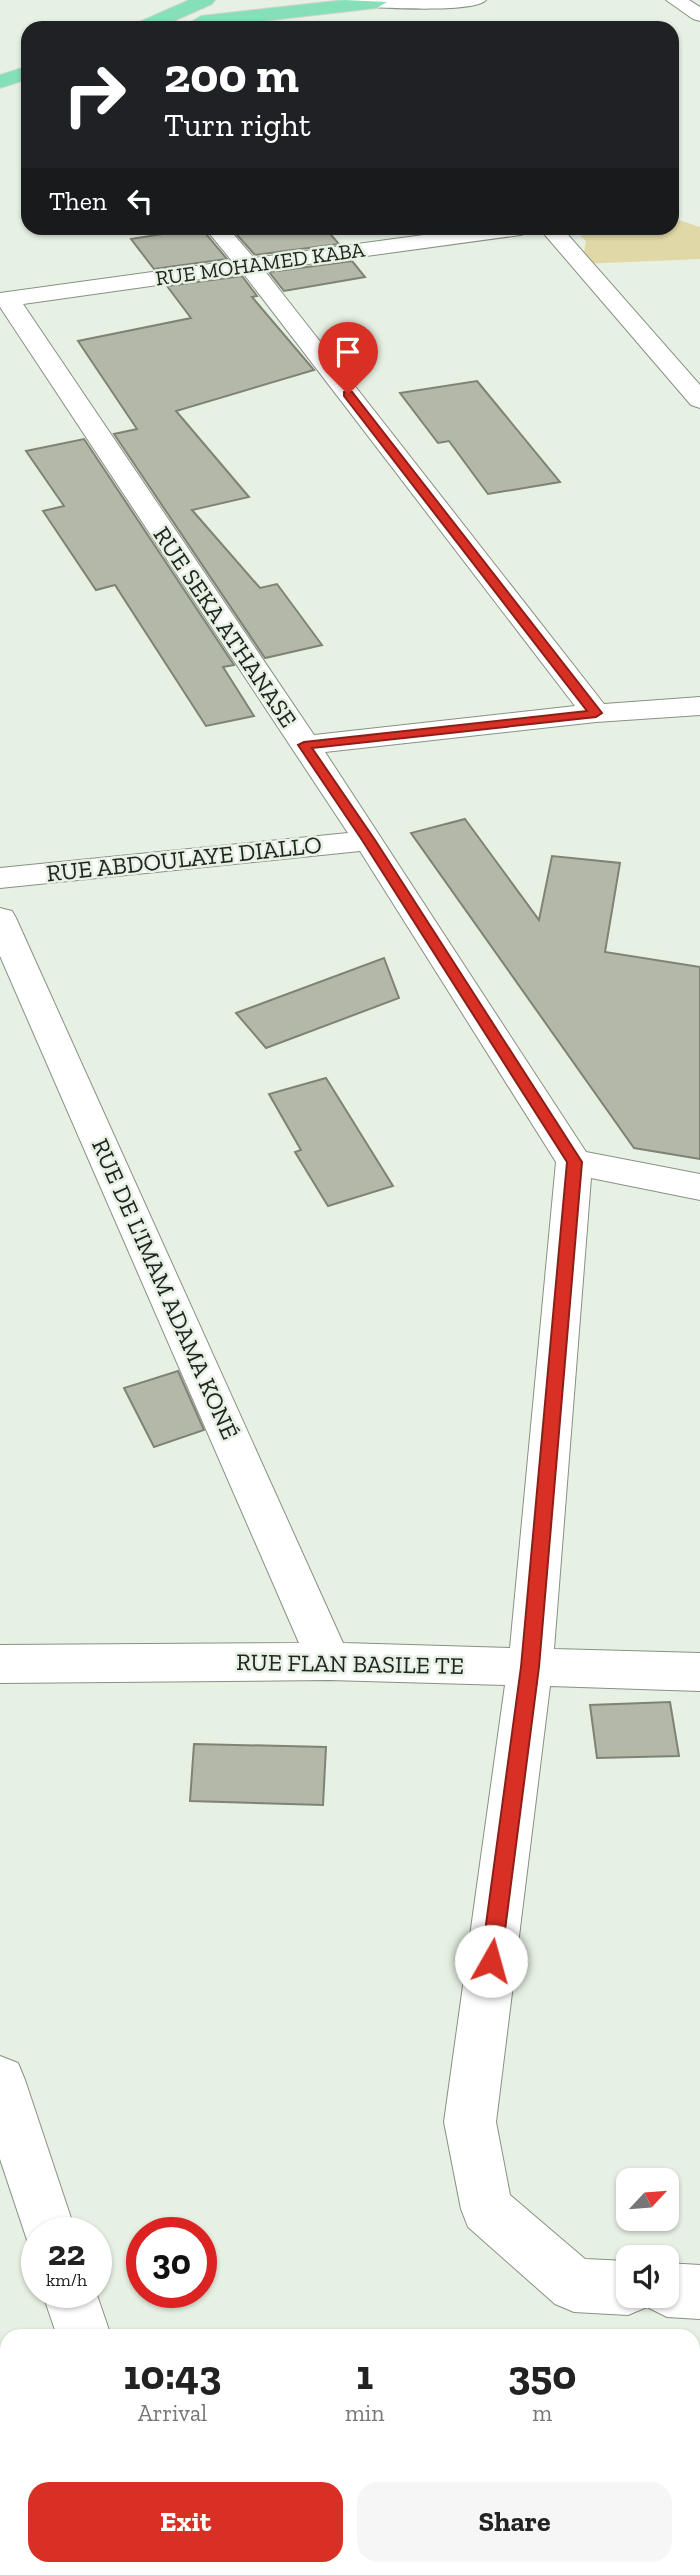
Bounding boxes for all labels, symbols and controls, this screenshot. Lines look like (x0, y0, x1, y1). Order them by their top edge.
text: 200 m (164, 46, 299, 105)
icon: right (49, 49, 140, 140)
text: Turn right (164, 106, 311, 144)
icon: left (121, 182, 159, 220)
text: Then (49, 185, 107, 217)
street label: RUE MOHAMED KABA (154, 236, 367, 291)
pin (318, 322, 378, 394)
icon: arrive (329, 333, 367, 371)
street label: RUE SEKA ATHANASE (148, 521, 303, 732)
street label: RUE ABDOULAYE DIALLO (45, 830, 323, 887)
street label: RUE DE L'IMAM ADAMA KONÉ (86, 1134, 245, 1444)
street label: RUE FLAN BASILE TE (236, 1647, 464, 1680)
position arrow (454, 1924, 528, 1998)
north arrow (616, 2168, 679, 2231)
map controls (616, 2168, 679, 2308)
speed limit sign: 30 (126, 2217, 217, 2308)
text: 22 (48, 2232, 85, 2274)
button: sound (616, 2245, 679, 2308)
text: km/h (46, 2269, 87, 2291)
text: 10:43 (124, 2349, 221, 2400)
text: 1 (356, 2349, 373, 2400)
text: 350 (508, 2349, 576, 2400)
text: Arrival (138, 2399, 207, 2427)
text: min (345, 2399, 384, 2427)
text: m (532, 2399, 552, 2427)
button: Exit (28, 2482, 343, 2562)
button: Share (357, 2482, 672, 2562)

